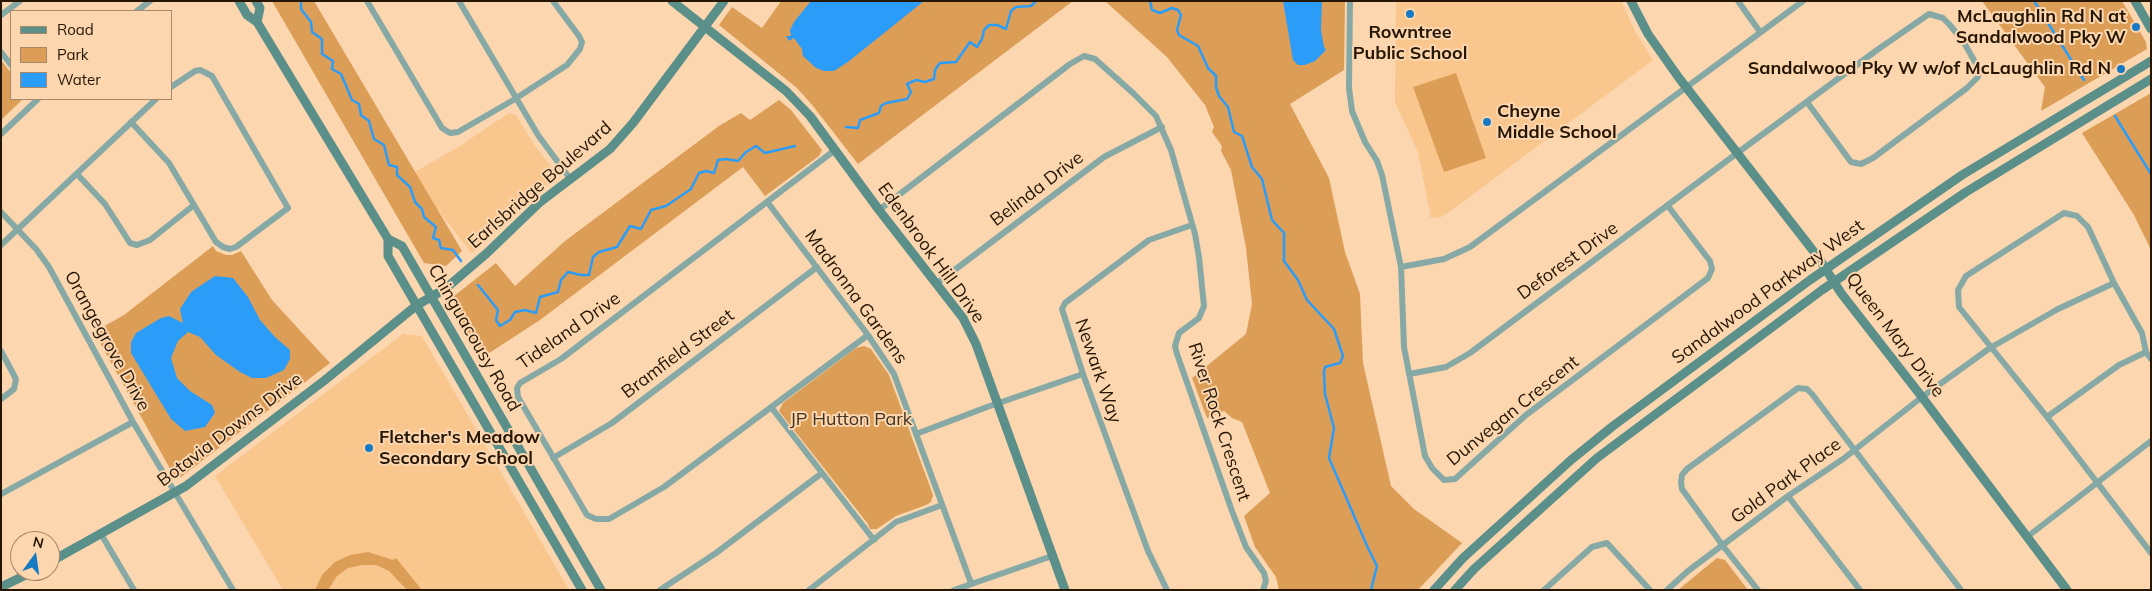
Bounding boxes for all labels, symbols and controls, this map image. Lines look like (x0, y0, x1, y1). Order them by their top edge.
place label: McLaughlin Rd N at Sandalwood Pky W (1956, 6, 2126, 48)
marker: Rowntree Public School (1404, 8, 1416, 20)
legend (10, 10, 172, 100)
text: Road (57, 20, 94, 39)
marker: McLaughlin Rd N at Sandalwood Pky W (2130, 21, 2142, 33)
place label: Rowntree Public School (1353, 22, 1467, 64)
text: Park (57, 45, 89, 64)
place label: Sandalwood Pky W w/of McLaughlin Rd N (1748, 58, 2111, 80)
marker: Sandalwood Pky W w/of McLaughlin Rd N (2115, 63, 2127, 75)
text: Water (57, 70, 101, 89)
place label: Cheyne Middle School (1497, 101, 1617, 144)
marker: Cheyne Middle School (1481, 116, 1493, 128)
street label: Earlsbridge Boulevard (464, 117, 616, 253)
street label: Belinda Drive (986, 147, 1088, 231)
street label: Edenbrook Hill Drive (873, 179, 989, 327)
street label: Sandalwood Parkway West (1668, 215, 1868, 369)
street label: Deforest Drive (1514, 217, 1622, 305)
street label: Madronna Gardens (800, 226, 912, 368)
street label: Chinguacousy Road (423, 261, 525, 415)
street label: Orangegrove Drive (59, 267, 155, 415)
street label: Queen Mary Drive (1841, 269, 1949, 401)
street label: Tideland Drive (514, 288, 624, 374)
street label: Bramfield Street (618, 305, 738, 403)
street label: Newark Way (1070, 316, 1126, 426)
street label: River Rock Crescent (1183, 340, 1255, 504)
street label: Dunvegan Crescent (1443, 351, 1583, 471)
street label: Botavia Downs Drive (153, 369, 307, 491)
park label: JP Hutton Park (790, 409, 912, 431)
place label: Fletcher's Meadow Secondary School (379, 427, 540, 469)
street label: Gold Park Place (1727, 434, 1845, 528)
marker: Fletcher's Meadow Secondary School (363, 442, 375, 454)
north arrow (10, 531, 60, 581)
text: N (31, 532, 46, 552)

